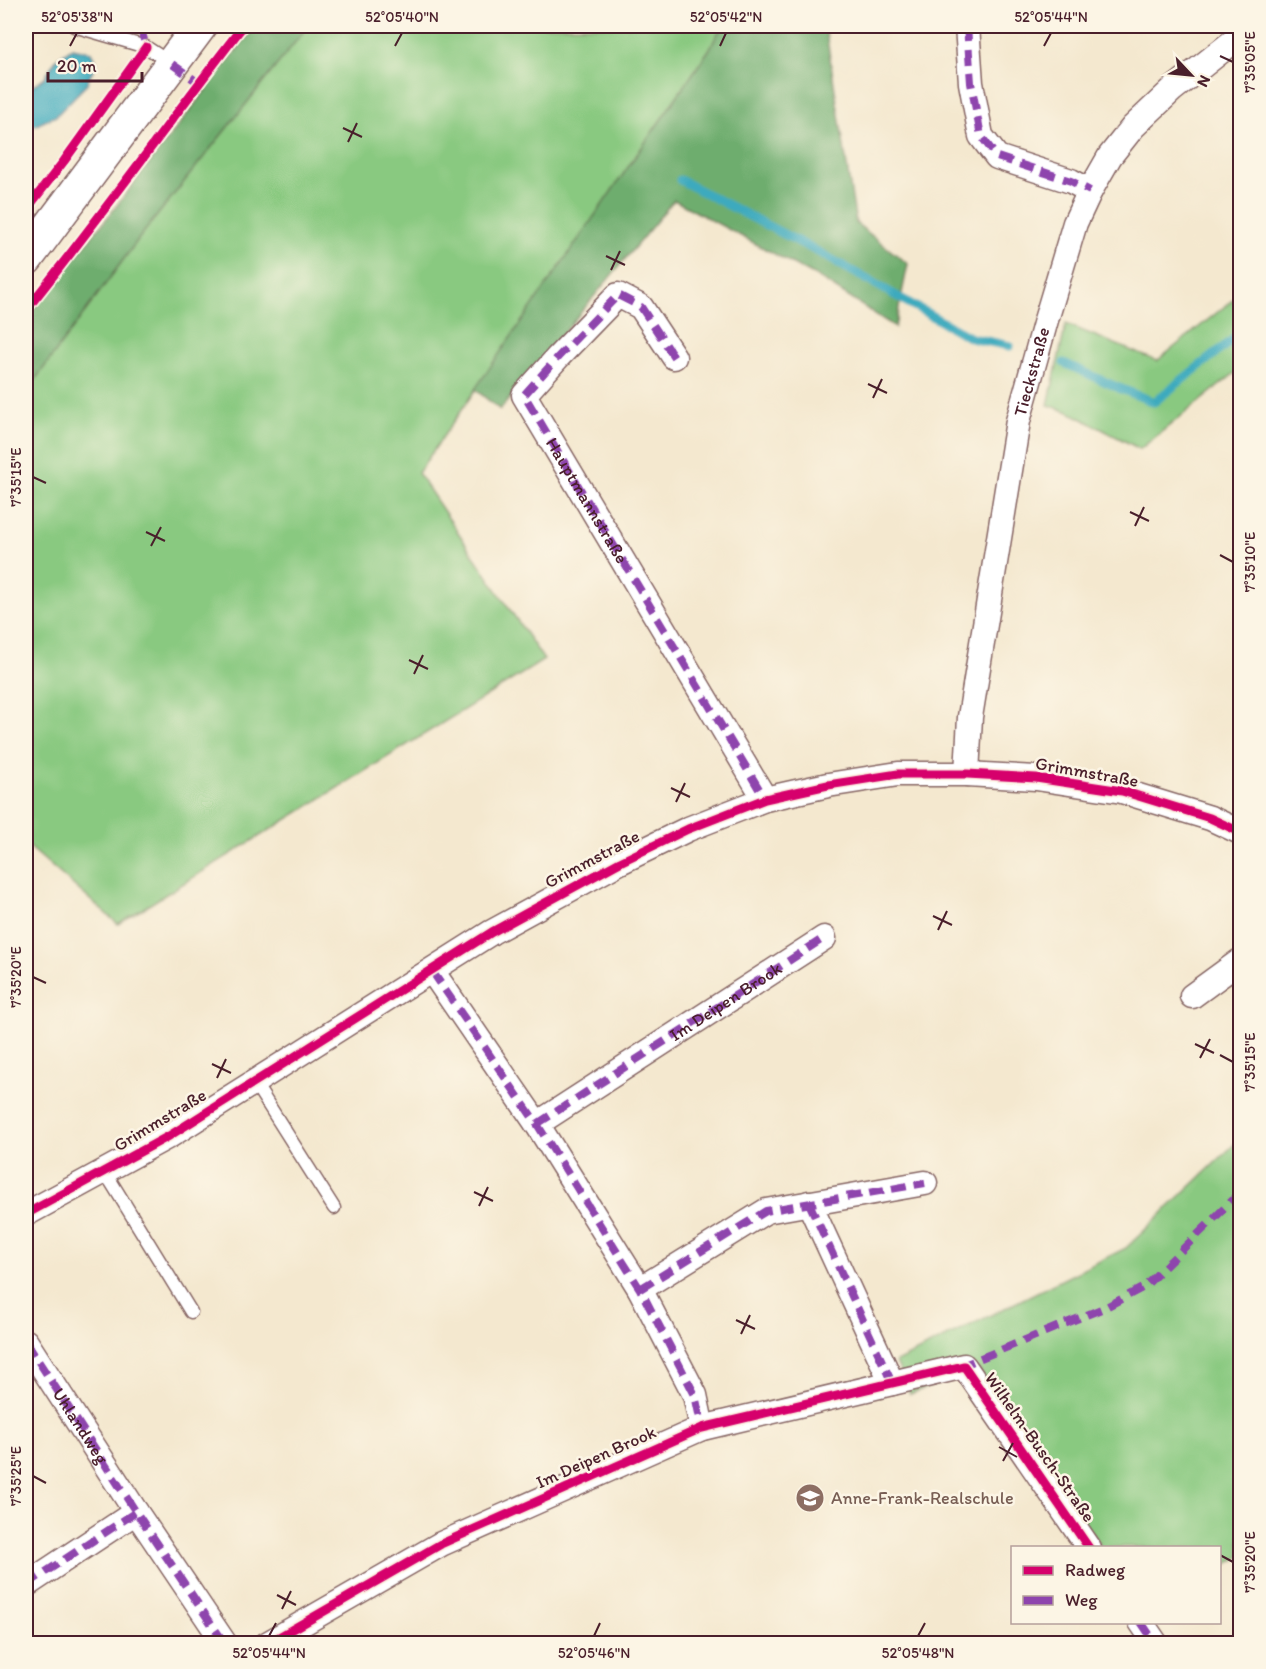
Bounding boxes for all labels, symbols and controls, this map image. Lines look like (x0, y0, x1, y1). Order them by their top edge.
text: 52°05'38"N (41, 8, 113, 26)
text: 52°05'40"N (365, 8, 439, 26)
text: 52°05'42"N (690, 8, 762, 26)
text: 52°05'44"N (1014, 8, 1088, 26)
text: 7°35'05"E (1241, 31, 1259, 93)
scale bar (48, 45, 142, 83)
north arrow (1161, 45, 1221, 105)
text: 20 m (57, 55, 97, 77)
text: N (1193, 72, 1215, 90)
street label: Tieckstraße (1009, 325, 1054, 419)
street label: Hauptmannstraße (541, 434, 633, 568)
text: 7°35'15"E (7, 447, 25, 507)
text: 7°35'10"E (1241, 532, 1259, 592)
street label: Grimmstraße (1034, 752, 1140, 792)
street label: Grimmstraße (541, 825, 643, 893)
text: 7°35'20"E (7, 946, 25, 1008)
street label: Im Deipen Brook (666, 957, 786, 1046)
text: 7°35'15"E (1241, 1032, 1259, 1092)
street label: Grimmstraße (110, 1084, 210, 1156)
street label: Wilhelm-Busch-Straße (980, 1368, 1100, 1526)
street label: Uhlandweg (48, 1384, 113, 1469)
street label: Im Deipen Brook (533, 1421, 659, 1493)
text: 7°35'25"E (7, 1446, 25, 1506)
school or university icon: Anne-Frank-Realschule (794, 1482, 826, 1514)
place label: Anne-Frank-Realschule (831, 1487, 1014, 1509)
text: 7°35'20"E (1241, 1531, 1259, 1593)
legend (1011, 1546, 1221, 1624)
text: Radweg (1065, 1559, 1126, 1581)
text: Weg (1065, 1589, 1098, 1611)
text: 52°05'44"N (232, 1644, 306, 1662)
text: 52°05'46"N (558, 1644, 630, 1662)
text: 52°05'48"N (882, 1644, 954, 1662)

